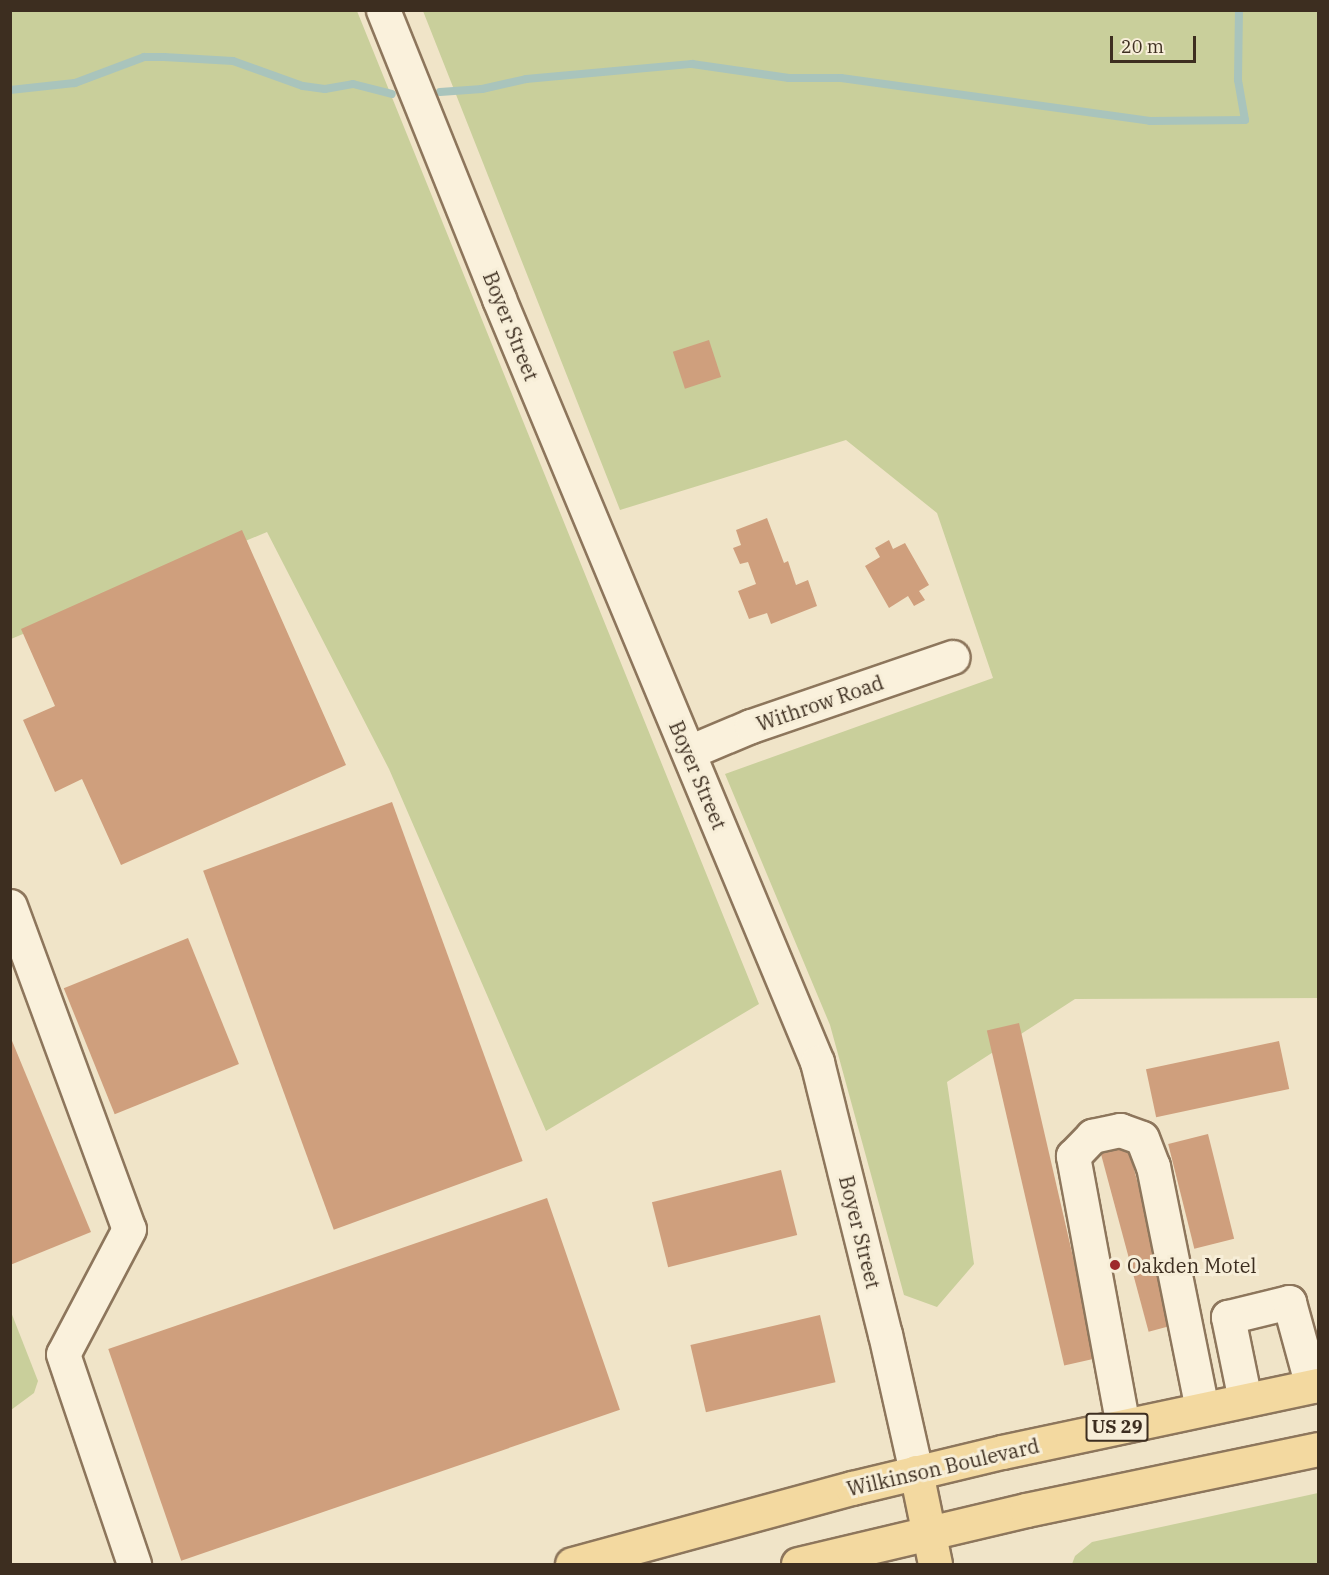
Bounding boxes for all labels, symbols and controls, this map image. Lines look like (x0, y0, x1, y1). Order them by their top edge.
scale bar (1113, 24, 1198, 62)
text: 20 m (1121, 35, 1164, 58)
street label: Boyer Street (478, 268, 544, 384)
street label: Withrow Road (753, 670, 887, 736)
street label: Boyer Street (664, 717, 732, 833)
street label: Boyer Street (834, 1173, 886, 1291)
place label: Oakden Motel (1127, 1253, 1256, 1277)
marker: Oakden Motel (1108, 1258, 1122, 1272)
road number: US 29 (1086, 1412, 1148, 1442)
street label: Wilkinson Boulevard (844, 1433, 1042, 1501)

